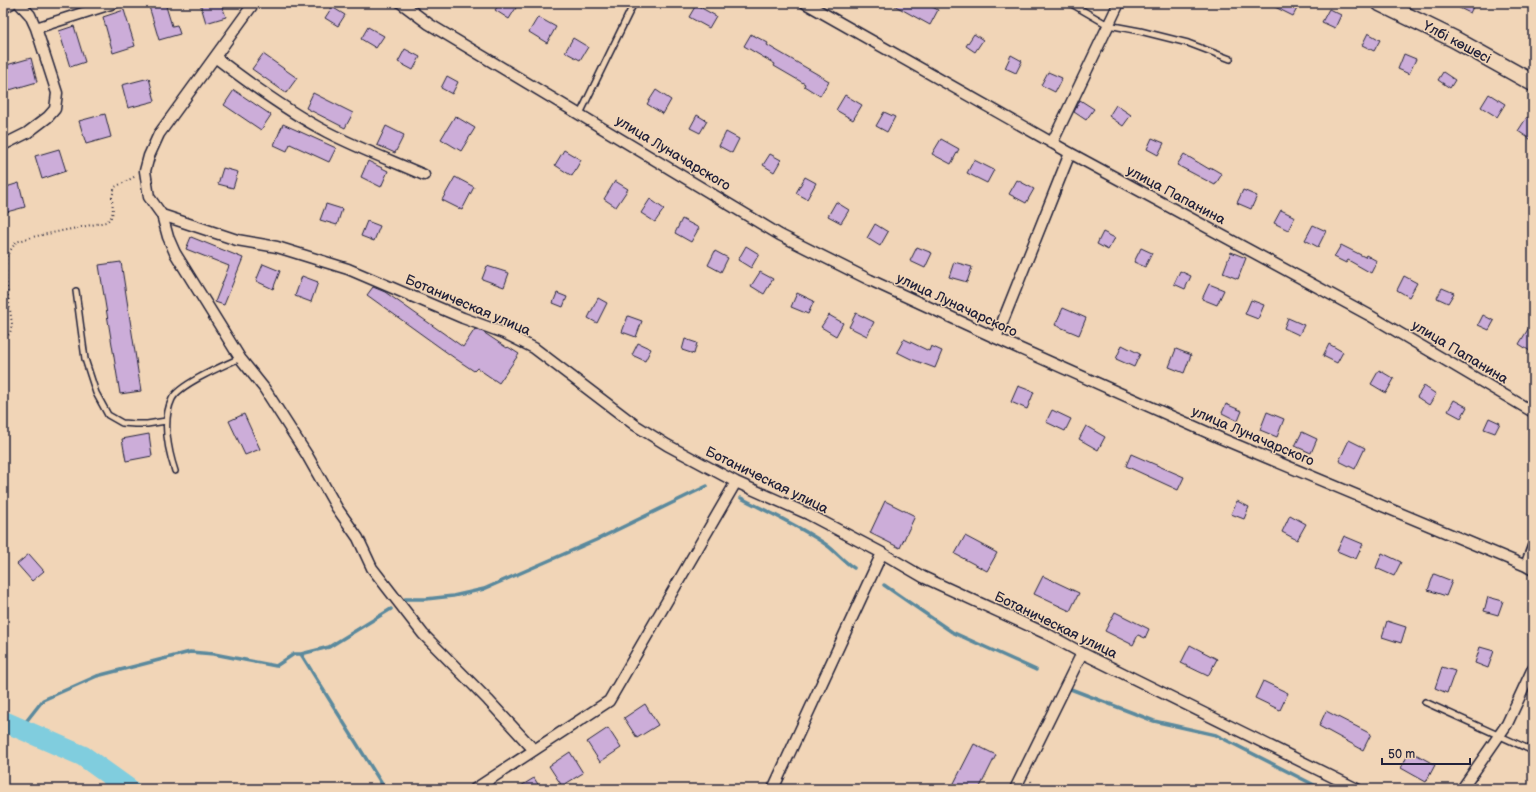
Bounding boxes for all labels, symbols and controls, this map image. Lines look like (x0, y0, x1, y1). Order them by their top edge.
street label: Үлбі көшесі (1420, 17, 1494, 67)
street label: улица Луначарского (612, 112, 734, 194)
street label: улица Папанина (1124, 162, 1229, 229)
street label: улица Луначарского (894, 270, 1020, 340)
street label: Ботаническая улица (403, 271, 534, 339)
street label: улица Папанина (1409, 316, 1512, 388)
street label: улица Луначарского (1189, 403, 1317, 469)
street label: Ботаническая улица (703, 443, 832, 517)
street label: Ботаническая улица (992, 588, 1121, 662)
scale bar (1382, 740, 1470, 766)
text: 50 m (1388, 747, 1415, 762)

